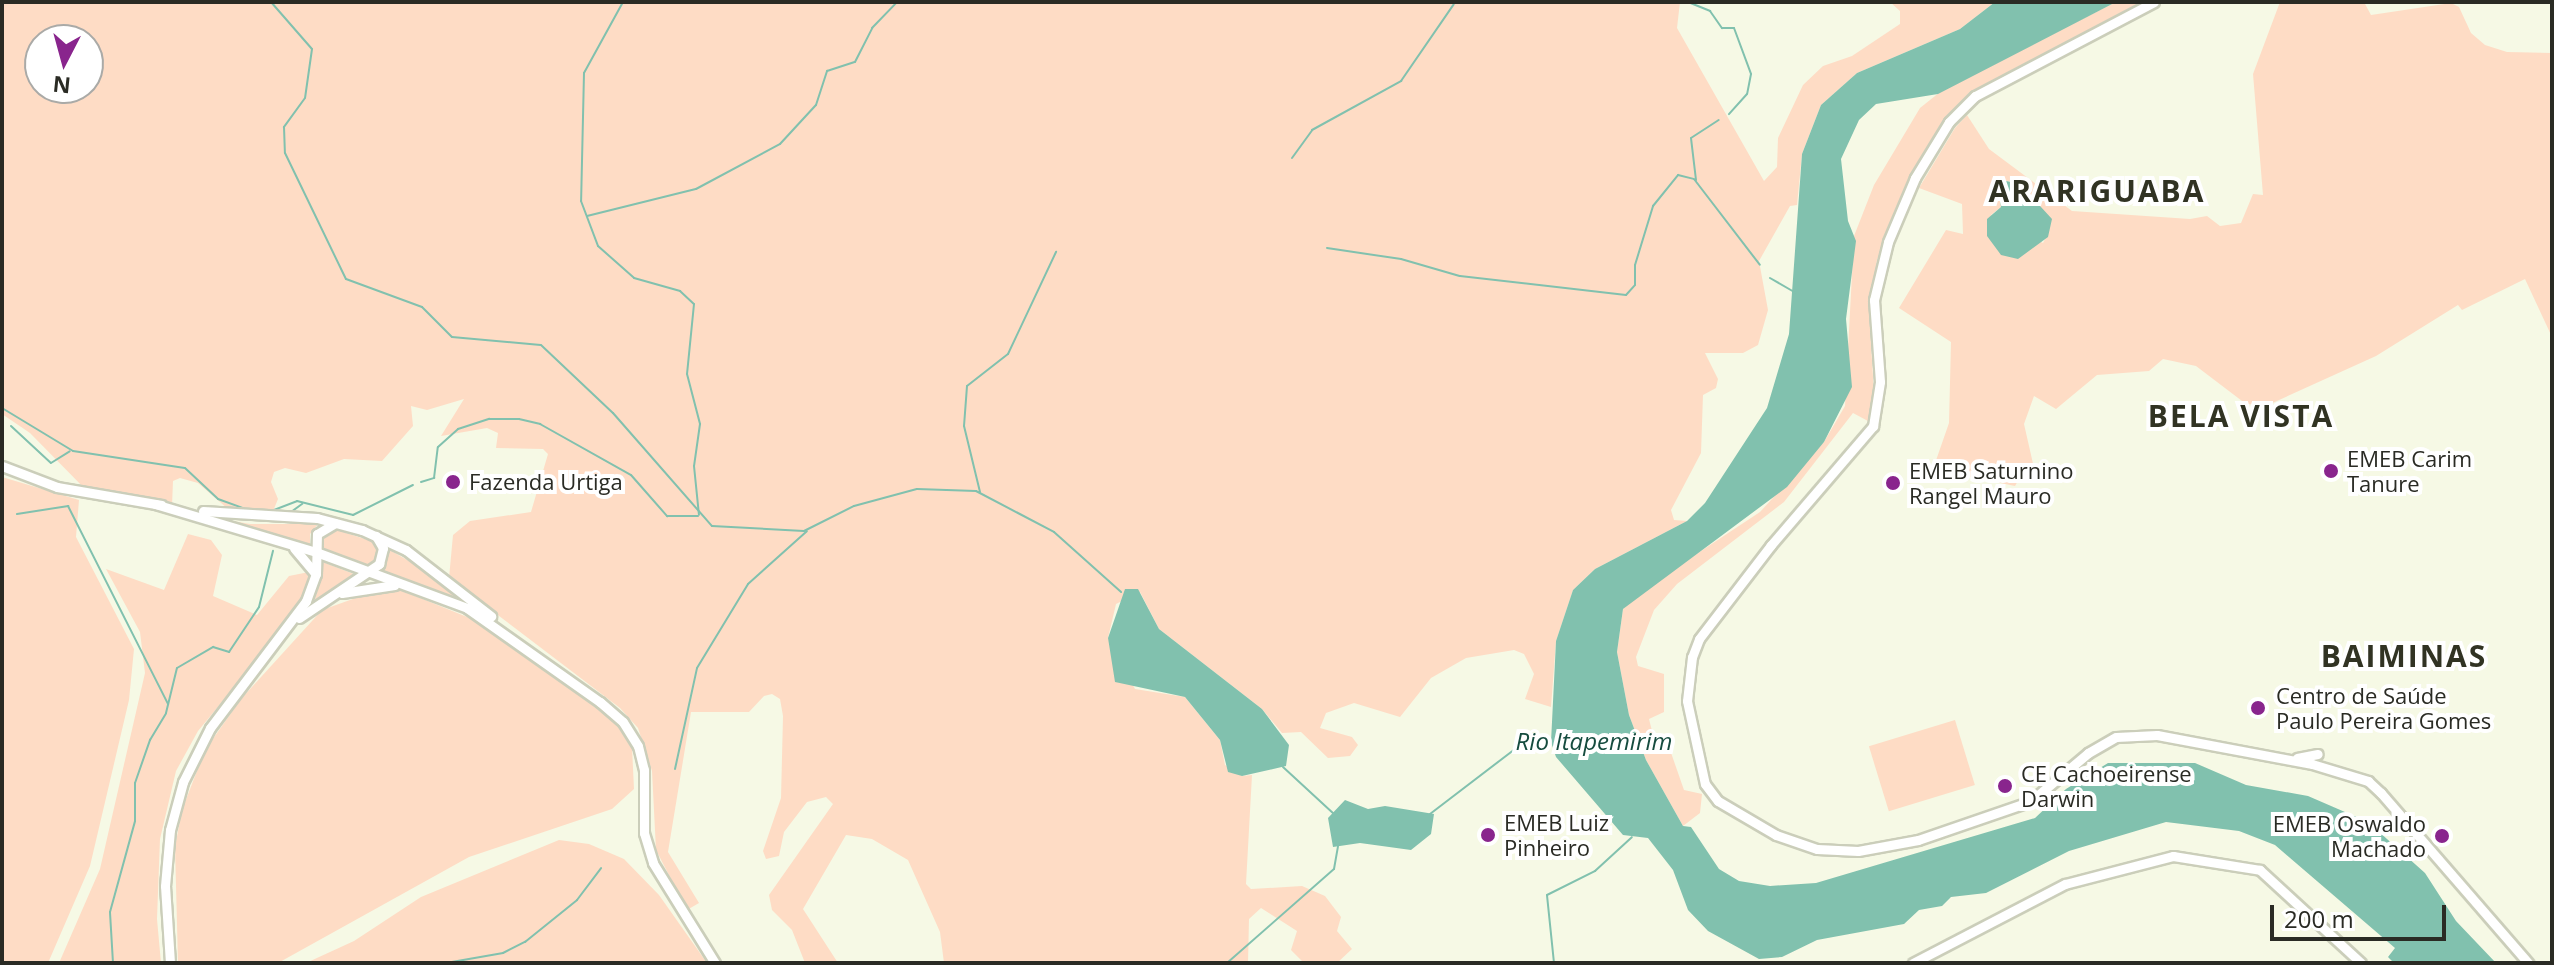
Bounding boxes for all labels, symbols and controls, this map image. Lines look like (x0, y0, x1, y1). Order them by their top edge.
north arrow (24, 24, 104, 104)
text: N (51, 70, 72, 102)
district label: ARARIGUABA (1989, 173, 2205, 209)
district label: BELA VISTA (2148, 398, 2334, 434)
place label: EMEB Carim Tanure (2347, 445, 2472, 496)
place label: EMEB Saturnino Rangel Mauro (1909, 457, 2074, 508)
marker: EMEB Carim Tanure (2322, 462, 2340, 480)
place label: Fazenda Urtiga (469, 469, 623, 495)
marker: Fazenda Urtiga (444, 473, 462, 491)
marker: EMEB Saturnino Rangel Mauro (1884, 474, 1902, 492)
district label: BAIMINAS (2321, 638, 2487, 674)
place label: Centro de Saúde Paulo Pereira Gomes (2276, 682, 2491, 734)
marker: Centro de Saúde Paulo Pereira Gomes (2247, 697, 2269, 719)
water label: Rio Itapemirim (1516, 727, 1672, 755)
place label: CE Cachoeirense Darwin (2021, 760, 2192, 812)
marker: CE Cachoeirense Darwin (1996, 777, 2014, 795)
place label: EMEB Luiz Pinheiro (1504, 809, 1609, 860)
place label: EMEB Oswaldo Machado (2273, 810, 2426, 862)
marker: EMEB Luiz Pinheiro (1479, 826, 1497, 844)
marker: EMEB Oswaldo Machado (2433, 827, 2451, 845)
scale bar (2274, 889, 2450, 939)
text: 200 m (2284, 902, 2354, 935)

